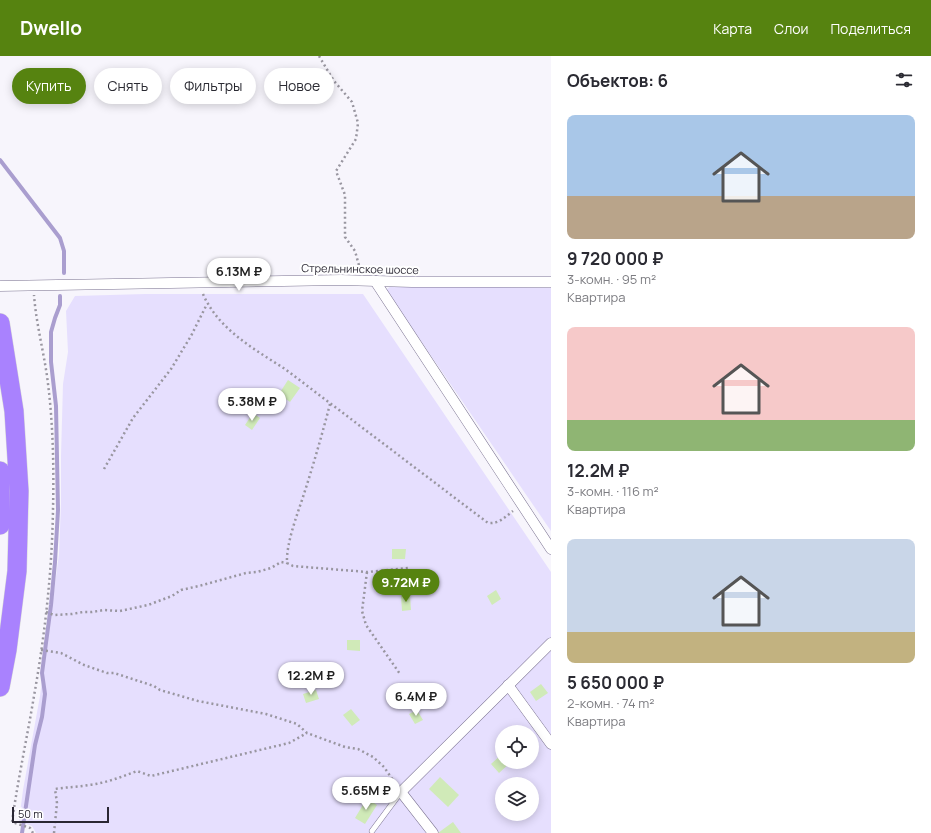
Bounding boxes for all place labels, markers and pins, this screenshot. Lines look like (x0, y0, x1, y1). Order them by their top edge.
pin: 6.13M ₽ (202, 258, 276, 292)
pin: 5.38M ₽ (215, 388, 289, 422)
pin: 9.72M ₽ (369, 569, 443, 603)
pin: 12.2M ₽ (274, 662, 348, 696)
pin: 6.4M ₽ (383, 683, 449, 717)
pin: 5.65M ₽ (329, 777, 403, 811)

